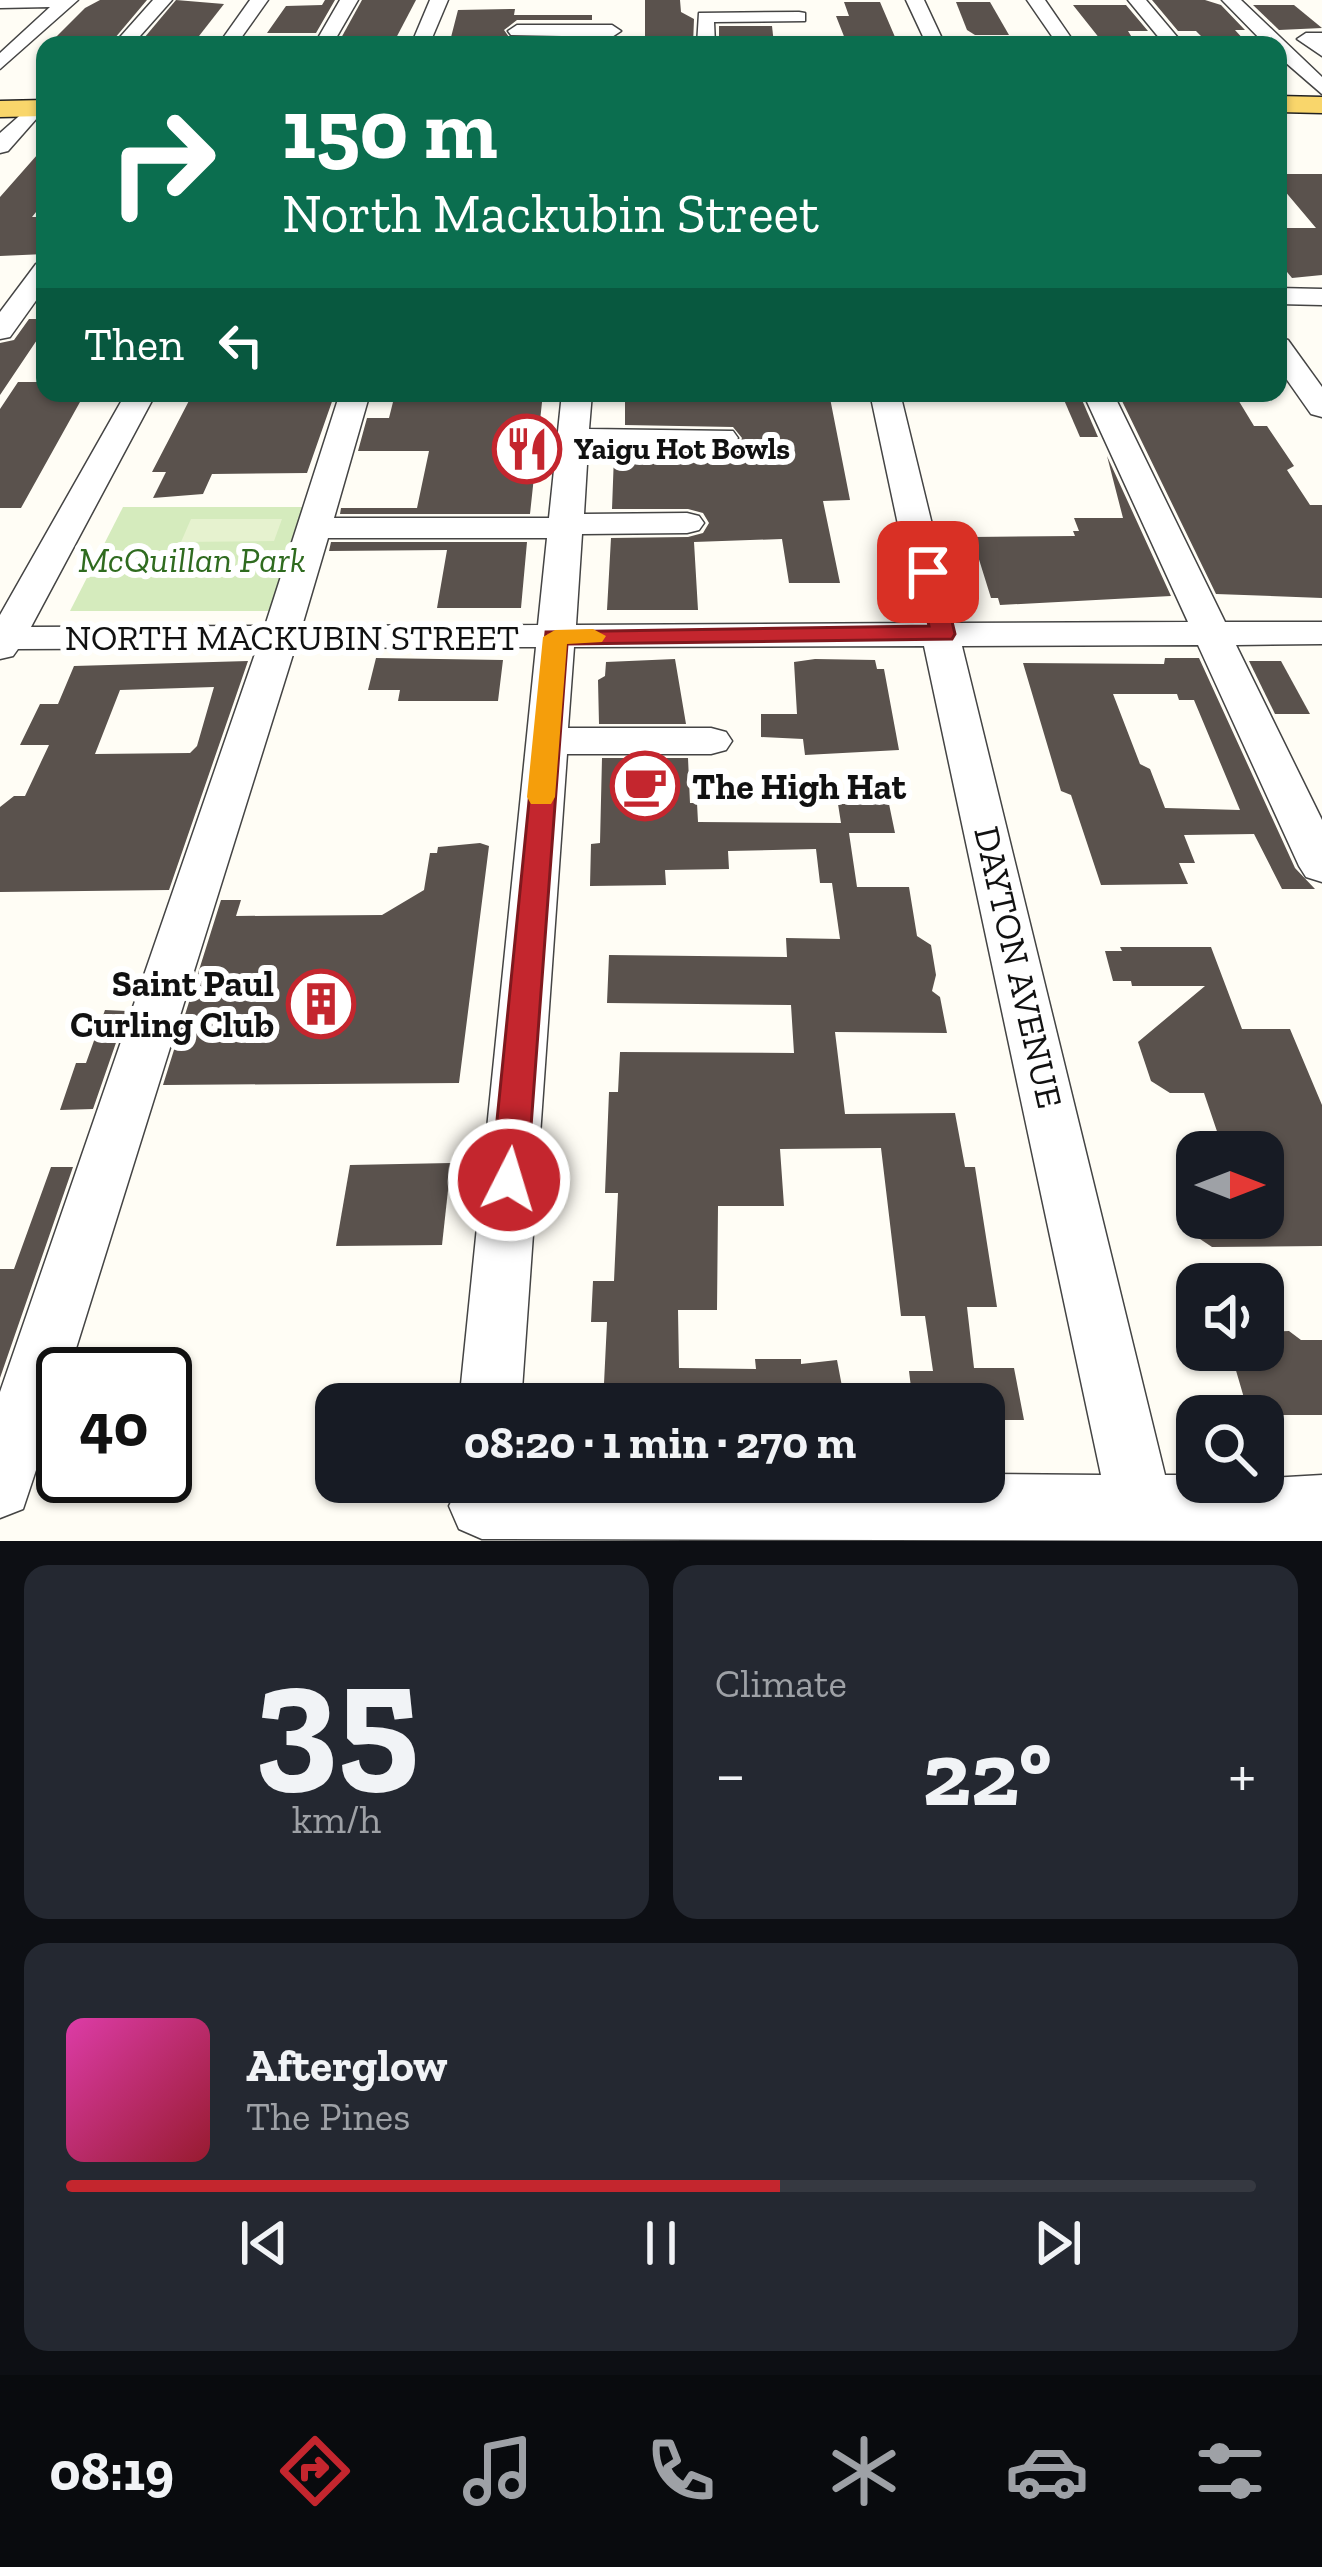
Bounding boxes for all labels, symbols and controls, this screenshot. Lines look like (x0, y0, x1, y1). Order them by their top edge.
text: 150 m (282, 79, 497, 180)
icon: right (84, 84, 240, 240)
text: North Mackubin Street (282, 181, 819, 246)
icon: left (208, 312, 274, 378)
text: Then (84, 318, 184, 372)
restaurant icon: Yaigu Hot Bowls (492, 414, 562, 484)
place label: Yaigu Hot Bowls (574, 431, 790, 467)
pin (877, 521, 979, 623)
park label: McQuillan Park (78, 538, 306, 581)
icon: arrive (895, 539, 961, 605)
street label: NORTH MACKUBIN STREET (65, 616, 519, 659)
cafe icon: The High Hat (610, 751, 680, 821)
place label: The High Hat (692, 765, 907, 808)
street label: DAYTON AVENUE (965, 822, 1072, 1112)
place label: Saint Paul Curling Club (70, 962, 274, 1046)
building icon: Saint Paul Curling Club (286, 969, 356, 1039)
position arrow (446, 1117, 572, 1243)
north arrow (1176, 1131, 1284, 1239)
map controls (1176, 1131, 1284, 1503)
button: sound (1176, 1263, 1284, 1371)
speed limit sign: 40 (36, 1347, 192, 1503)
button: search (1176, 1395, 1284, 1503)
text: 08:20 · 1 min · 270 m (464, 1416, 856, 1470)
text: 35 (254, 1624, 419, 1811)
text: Climate (715, 1660, 847, 1707)
text: 22° (922, 1720, 1052, 1828)
text: − (715, 1735, 746, 1814)
text: + (1228, 1735, 1256, 1814)
text: km/h (292, 1796, 381, 1843)
text: Afterglow (246, 2039, 447, 2093)
text: The Pines (246, 2093, 410, 2140)
icon: previous (231, 2210, 297, 2276)
icon: pause (628, 2210, 694, 2276)
icon: next (1025, 2210, 1091, 2276)
icon: directions (273, 2429, 357, 2513)
icon: music (456, 2429, 540, 2513)
icon: phone (639, 2429, 723, 2513)
icon: climate (822, 2429, 906, 2513)
icon: car (1005, 2429, 1089, 2513)
icon: filters (1188, 2429, 1272, 2513)
text: 08:19 (50, 2439, 174, 2504)

